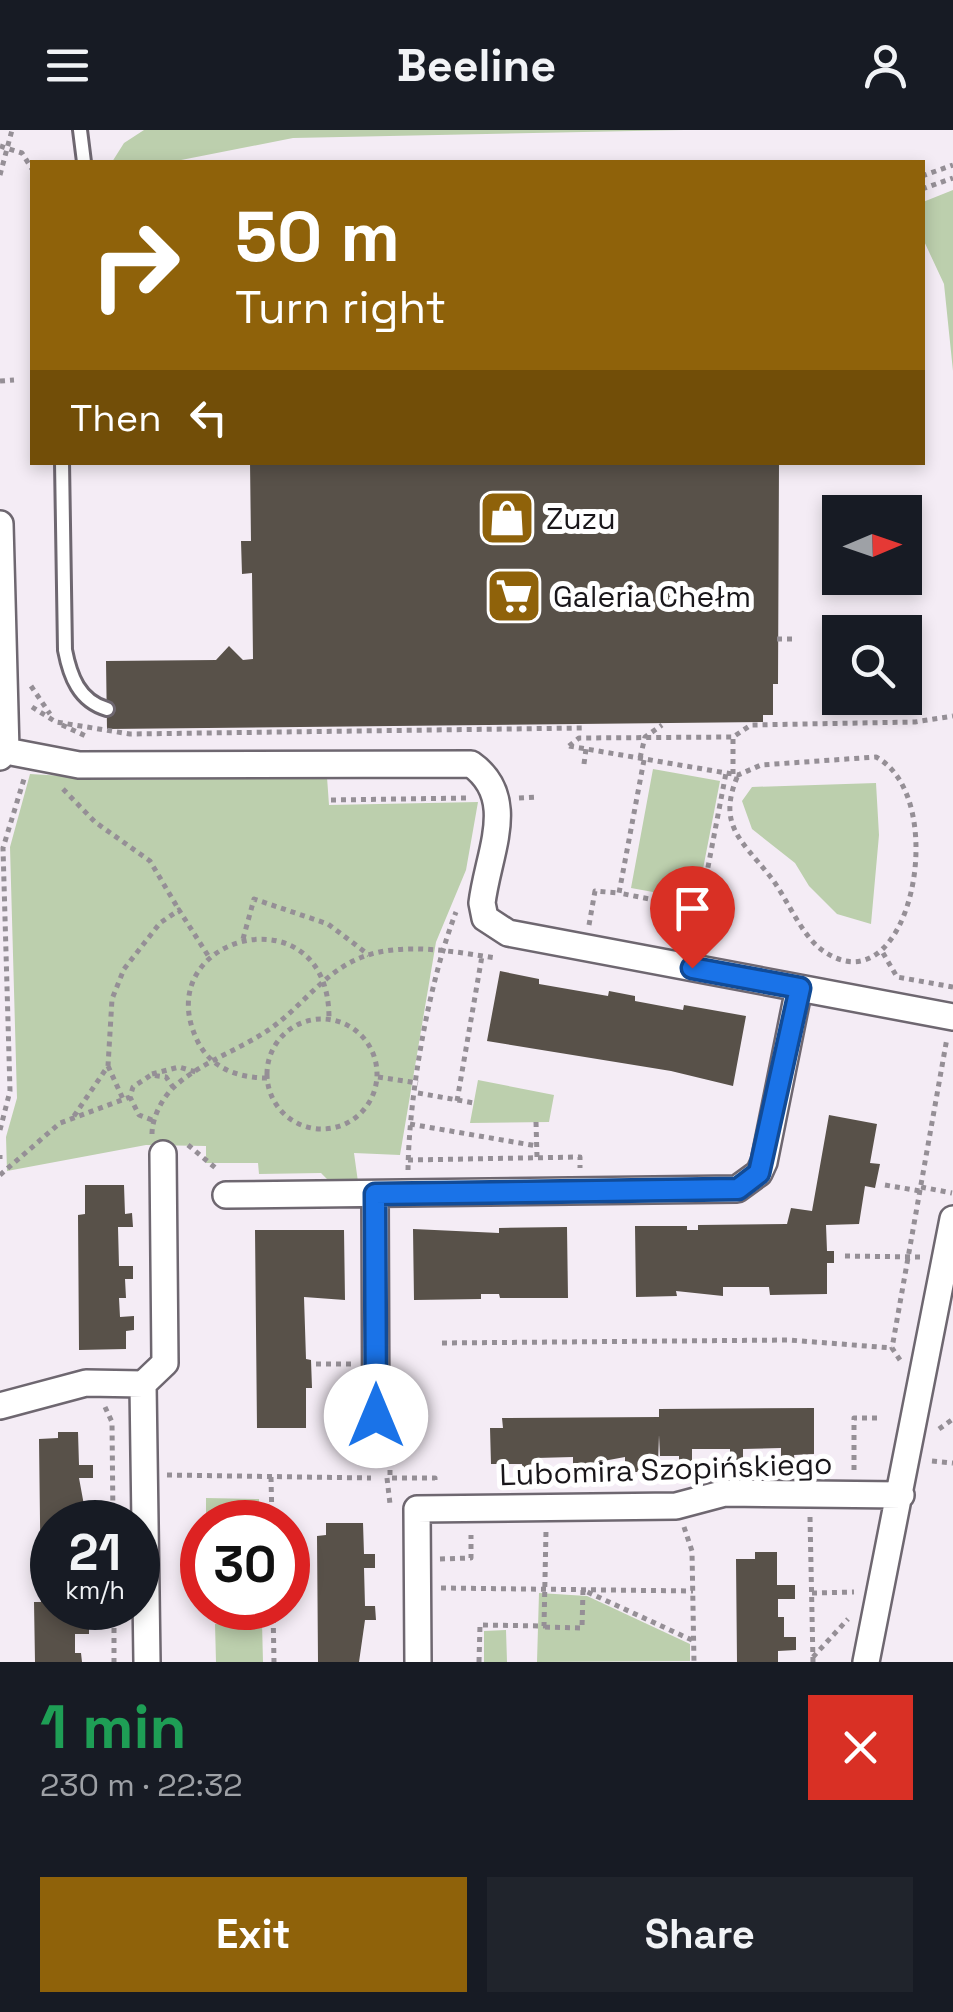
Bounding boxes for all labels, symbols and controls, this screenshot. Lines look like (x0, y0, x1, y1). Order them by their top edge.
text: Beeline (397, 37, 556, 94)
icon: menu (40, 38, 95, 93)
icon: person (858, 38, 913, 93)
text: 50 m (235, 192, 400, 281)
icon: right (70, 200, 200, 330)
text: Turn right (235, 279, 446, 336)
icon: left (181, 390, 236, 445)
text: Then (70, 394, 161, 442)
shop icon: Zuzu (477, 488, 537, 548)
north arrow (822, 495, 922, 595)
map controls (822, 495, 922, 715)
place label: Zuzu (546, 499, 616, 538)
supermarket icon: Galeria Chełm (484, 566, 544, 626)
place label: Galeria Chełm (553, 577, 751, 616)
button: search (822, 615, 922, 715)
pin (650, 866, 735, 969)
icon: arrive (665, 881, 720, 936)
position arrow (324, 1364, 428, 1468)
street label: Lubomira Szopińskiego (499, 1444, 833, 1494)
speed limit sign: 30 (180, 1500, 310, 1630)
text: 21 (69, 1521, 121, 1585)
text: km/h (65, 1574, 125, 1606)
text: 1 min (40, 1689, 187, 1766)
button: close (808, 1695, 913, 1800)
text: 230 m · 22:32 (40, 1765, 243, 1805)
button: Exit (40, 1877, 467, 1992)
button: Share (487, 1877, 913, 1992)

